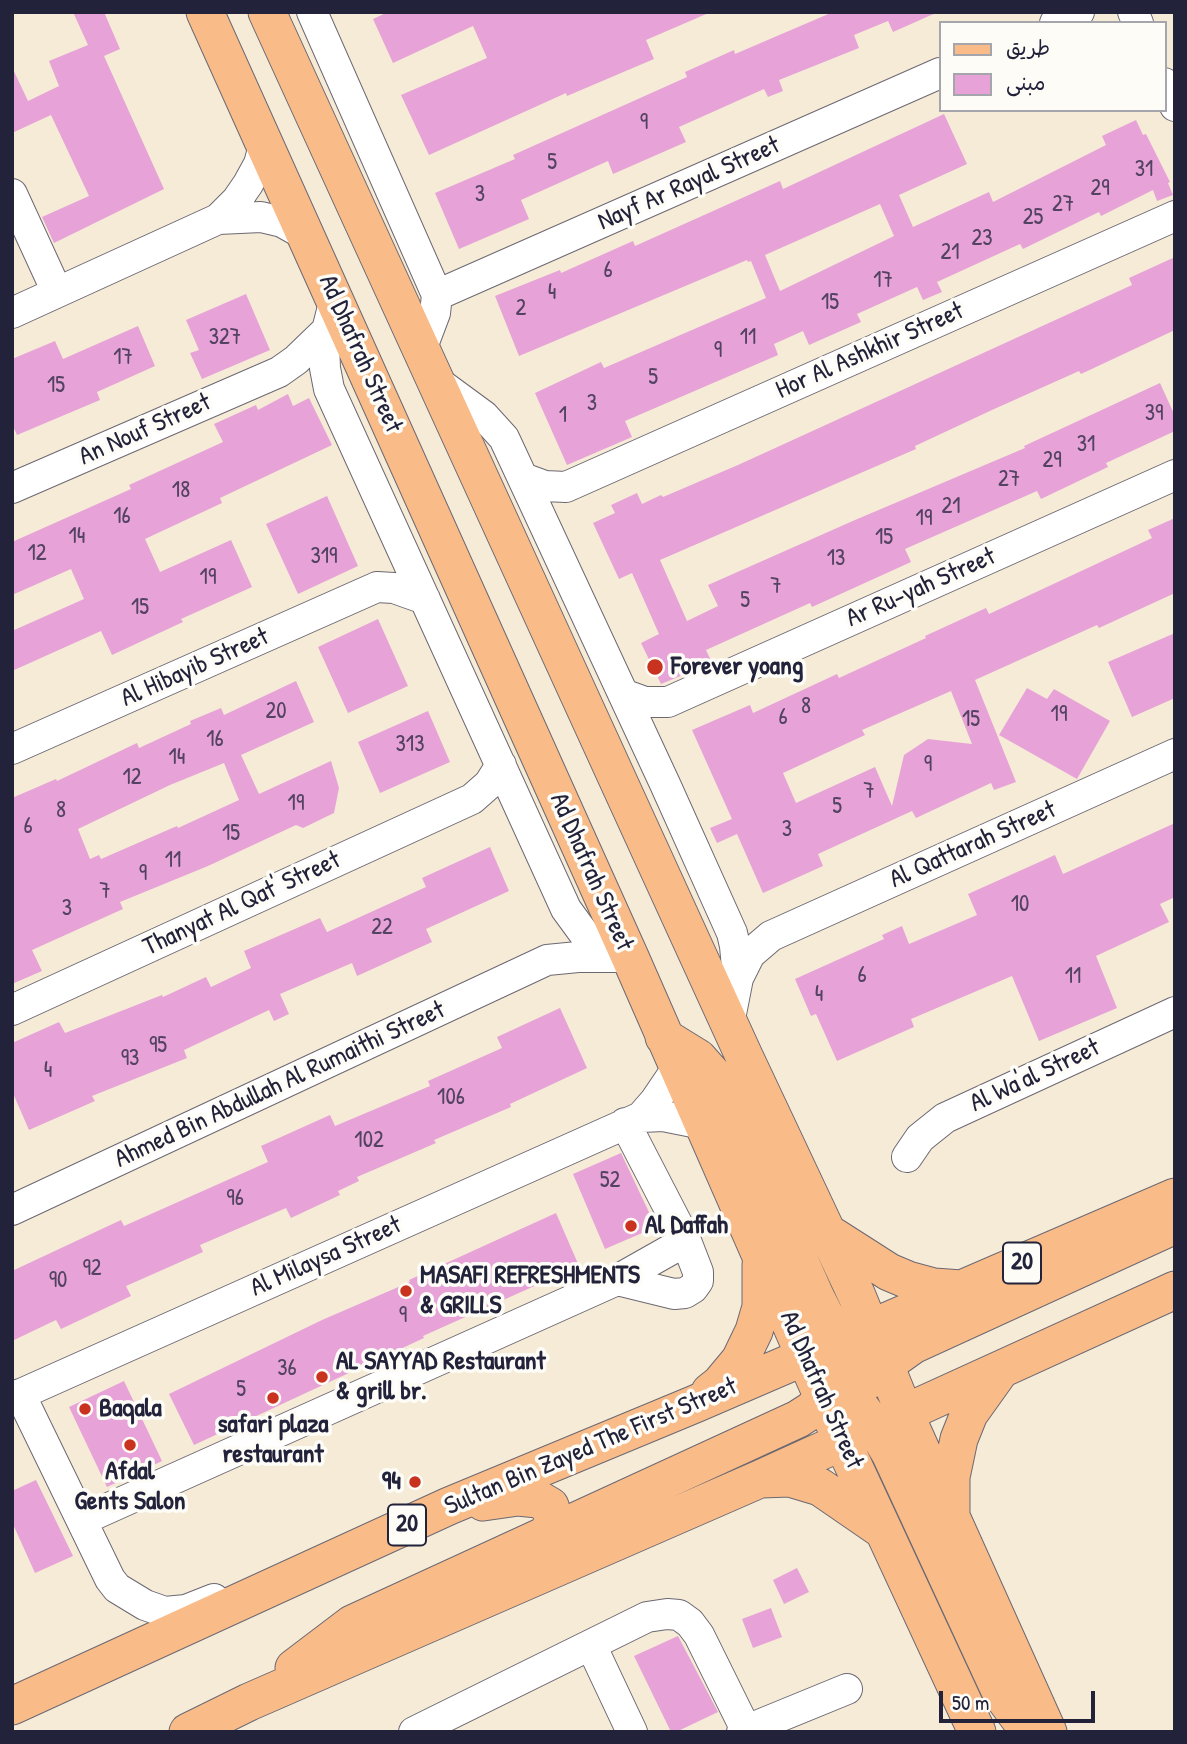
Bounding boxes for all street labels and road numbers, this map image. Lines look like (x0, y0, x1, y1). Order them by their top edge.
street label: Nayf Ar Rayal Street (593, 130, 785, 238)
street label: Ad Dhafrah Street (311, 270, 409, 438)
street label: Hor Al Ashkhir Street (771, 296, 969, 406)
street label: An Nouf Street (74, 387, 216, 473)
street label: Ar Ru-yah Street (842, 541, 1000, 635)
street label: Al Hibayib Street (116, 622, 274, 714)
street label: Ad Dhafrah Street (542, 788, 640, 956)
street label: Al Qattarah Street (885, 794, 1061, 896)
street label: Thanyat Al Qat' Street (139, 845, 345, 963)
street label: Ahmed Bin Abdullah Al Rumaithi Street (110, 995, 450, 1175)
street label: Al Wa'al Street (965, 1032, 1105, 1120)
street label: Al Milaysa Street (246, 1210, 406, 1304)
road number: 20 (1003, 1242, 1041, 1283)
street label: Ad Dhafrah Street (772, 1306, 870, 1474)
street label: Sultan Bin Zayed The First Street (440, 1371, 742, 1523)
road number: 20 (388, 1504, 426, 1546)

